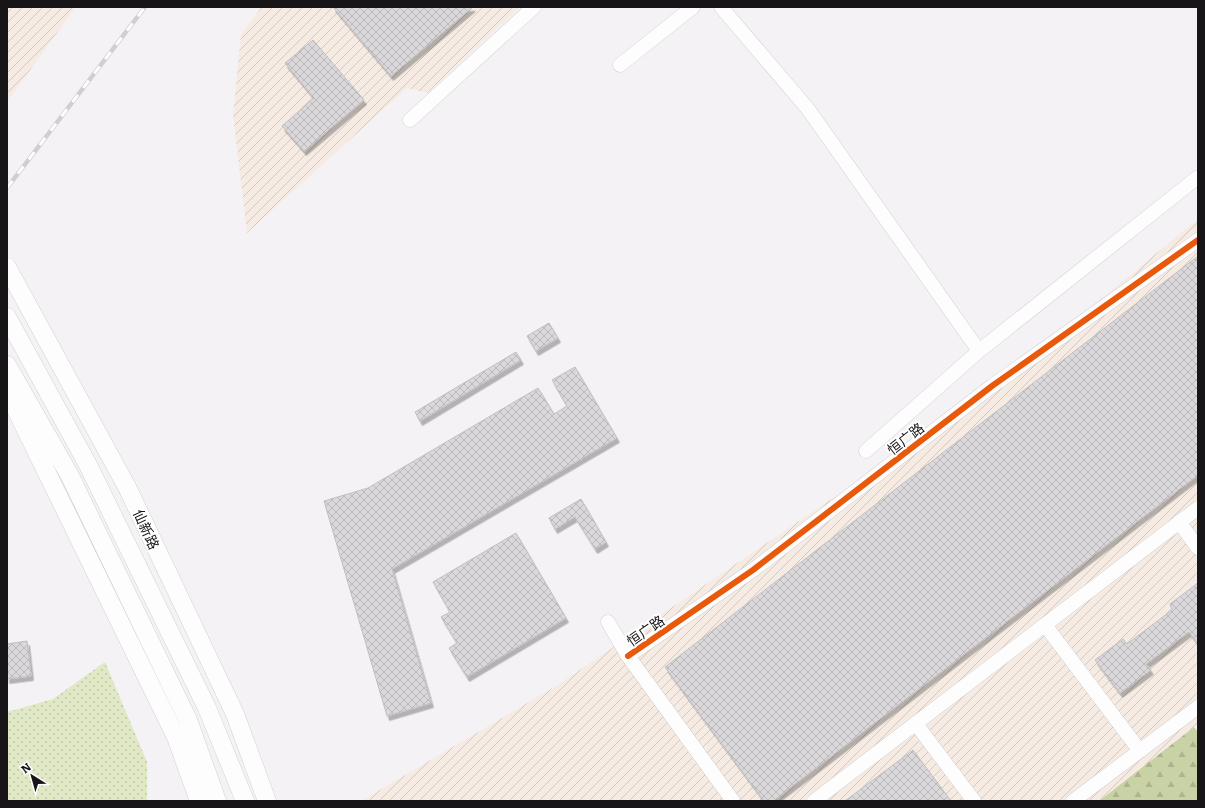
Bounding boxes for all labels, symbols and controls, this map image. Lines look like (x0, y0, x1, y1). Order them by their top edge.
street label: 恒广路 (882, 417, 928, 459)
street label: 仙新路 (129, 506, 165, 552)
street label: 恒广路 (622, 610, 668, 650)
north arrow (12, 756, 52, 796)
text: N (17, 758, 34, 776)

